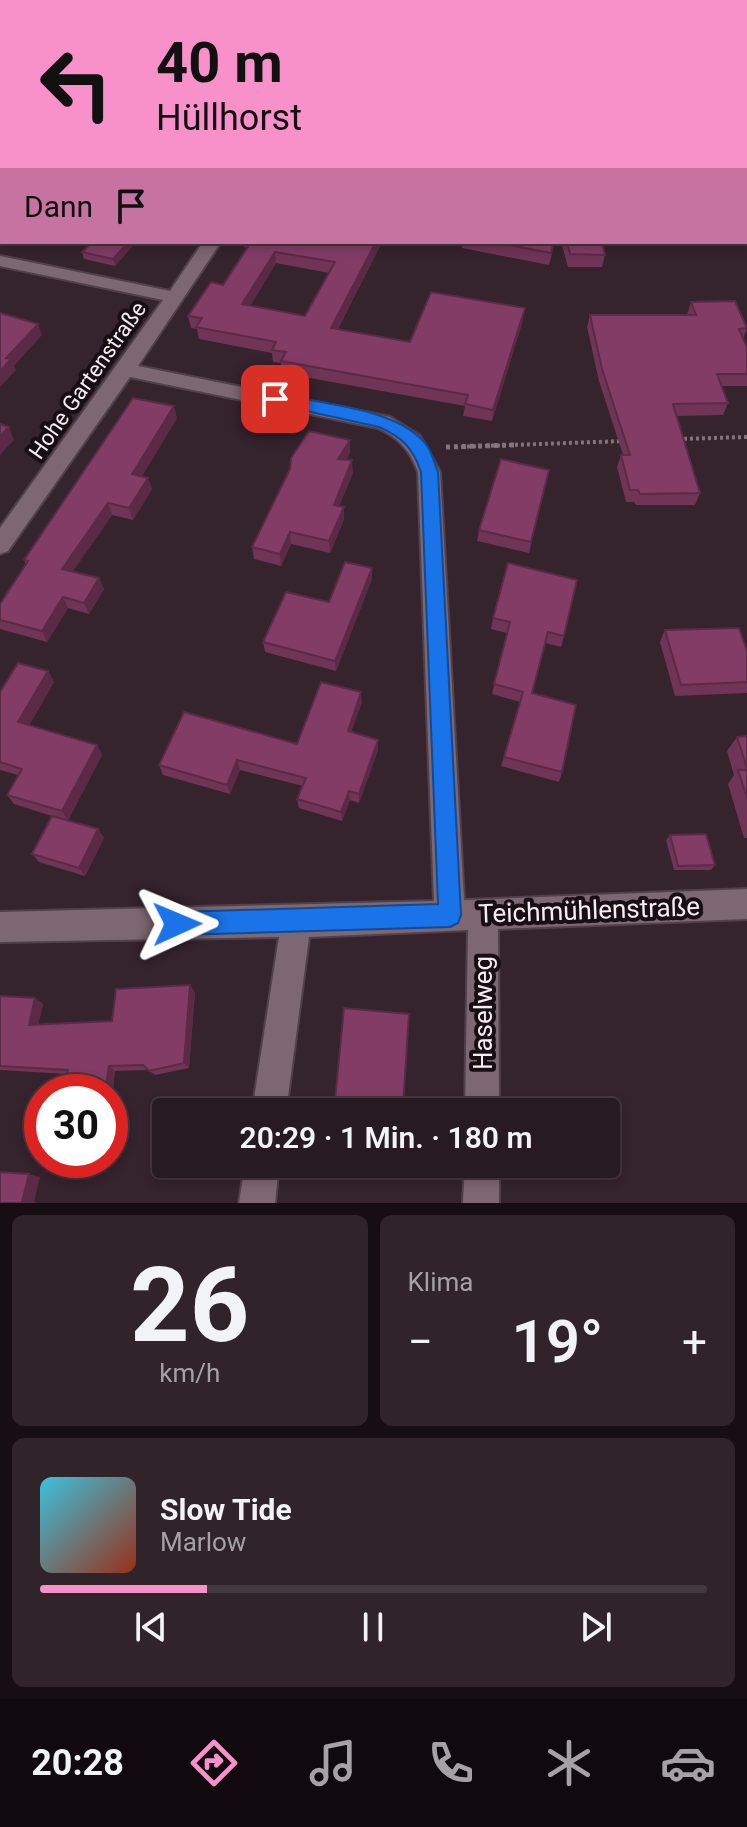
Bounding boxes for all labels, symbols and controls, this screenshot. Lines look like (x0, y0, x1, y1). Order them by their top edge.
text: 40 m (156, 30, 283, 96)
icon: left (24, 32, 128, 136)
text: Hüllhorst (156, 97, 302, 139)
icon: arrive (109, 184, 153, 228)
text: Dann (24, 189, 93, 224)
street label: Hohe Gartenstraße (24, 297, 151, 464)
pin (241, 365, 309, 433)
icon: arrive (253, 377, 297, 421)
position arrow (135, 882, 219, 966)
street label: Teichmühlenstraße (478, 891, 700, 929)
street label: Haselweg (468, 956, 498, 1070)
speed limit sign: 30 (24, 1074, 128, 1178)
text: 20:29 · 1 Min. · 180 m (240, 1120, 532, 1155)
text: 26 (130, 1245, 249, 1366)
text: Klima (408, 1267, 473, 1297)
text: 19° (511, 1306, 603, 1377)
text: − (408, 1316, 433, 1368)
text: + (682, 1316, 707, 1368)
text: km/h (159, 1358, 220, 1388)
text: Slow Tide (160, 1492, 292, 1527)
text: Marlow (160, 1527, 246, 1557)
icon: previous (129, 1605, 173, 1649)
icon: pause (351, 1605, 395, 1649)
icon: next (574, 1605, 618, 1649)
icon: directions (186, 1735, 242, 1791)
icon: music (305, 1735, 361, 1791)
icon: phone (423, 1735, 479, 1791)
icon: climate (541, 1735, 597, 1791)
icon: car (660, 1735, 716, 1791)
text: 20:28 (31, 1742, 124, 1784)

